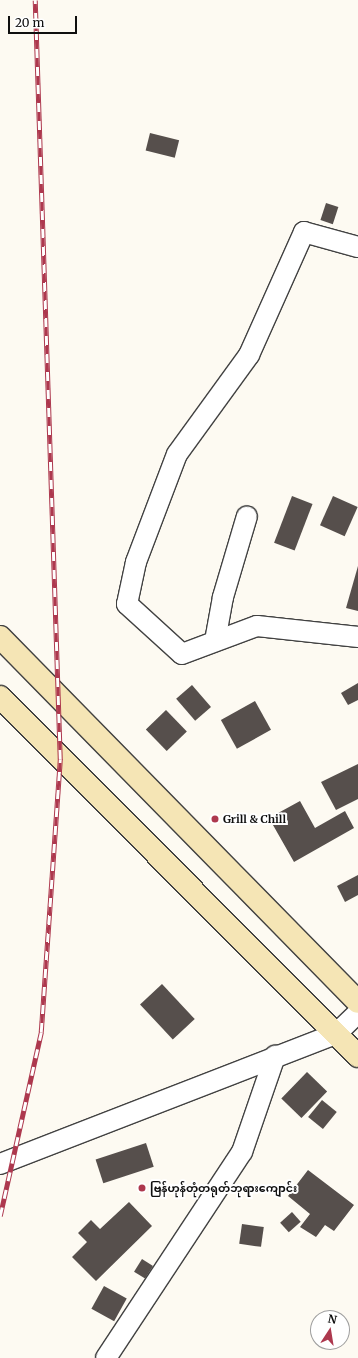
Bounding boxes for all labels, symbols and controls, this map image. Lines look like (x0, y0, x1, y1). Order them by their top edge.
scale bar (10, 8, 79, 34)
text: 20 m (15, 15, 44, 30)
place label: Grill & Chill (223, 812, 286, 826)
marker: Grill & Chill (210, 814, 220, 824)
place label: ဗြန်ဟုန်တုံတရုတ်ဘုရားကျောင်း (150, 1181, 297, 1195)
marker: ဗြန်ဟုန်တုံတရုတ်ဘုရားကျောင်း (137, 1183, 147, 1193)
north arrow (310, 1310, 350, 1350)
text: N (327, 1311, 338, 1327)

